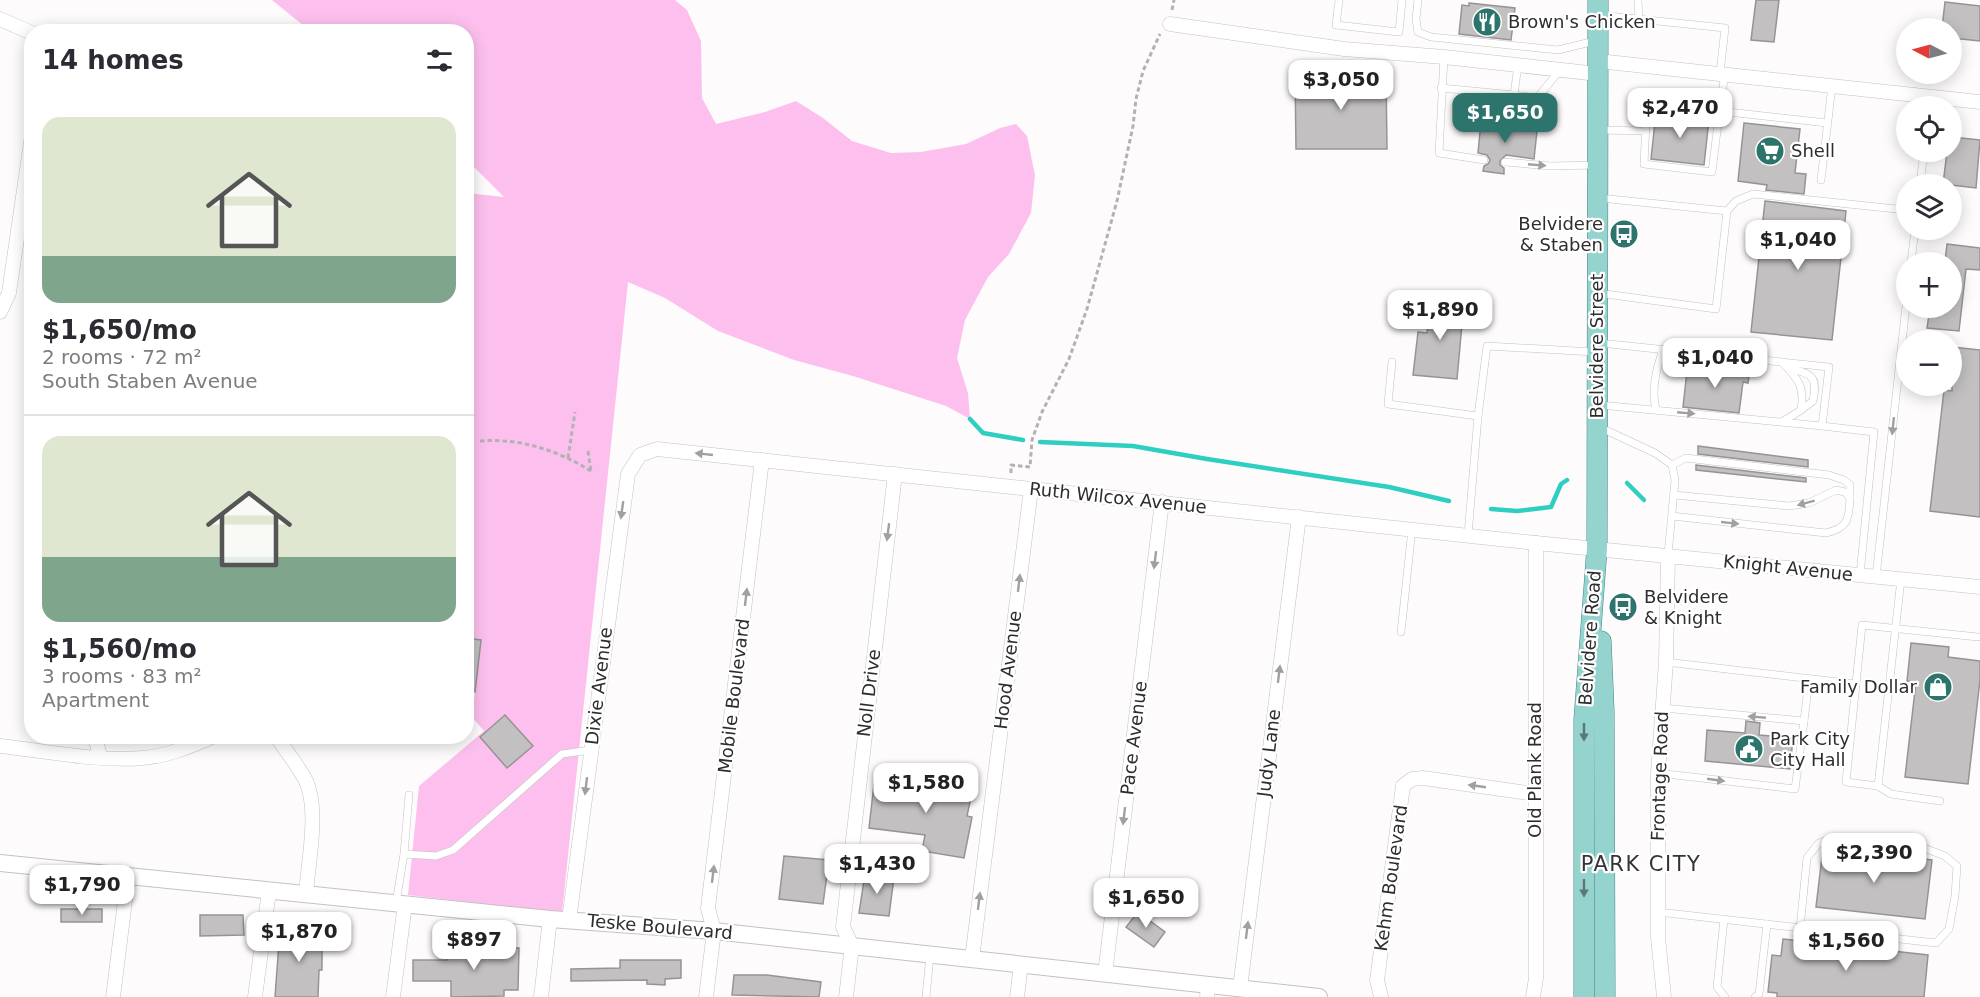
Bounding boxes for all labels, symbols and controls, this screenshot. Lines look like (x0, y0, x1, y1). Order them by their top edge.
restaurant icon: Brown's Chicken (1471, 6, 1503, 38)
place label: Brown's Chicken (1508, 11, 1656, 32)
north arrow (1896, 18, 1962, 84)
map controls (1896, 18, 1962, 396)
icon: filters (423, 44, 456, 77)
text: 14 homes (42, 45, 184, 75)
pin: $3,050 (1292, 60, 1390, 111)
text: $3,050 (1302, 67, 1380, 91)
pin: $2,470 (1631, 88, 1729, 139)
pin: $1,650 (1456, 93, 1554, 144)
text: $2,470 (1641, 95, 1719, 119)
button: locate (1896, 96, 1962, 162)
text: $1,650 (1466, 100, 1544, 124)
supermarket icon: Shell (1754, 135, 1786, 167)
place label: Shell (1791, 140, 1835, 161)
icon: home (195, 156, 303, 264)
one-way arrow (1528, 160, 1547, 170)
button: layers (1896, 174, 1962, 240)
place label: Belvidere & Staben (1518, 213, 1603, 255)
bus stop icon: Belvidere & Staben (1608, 218, 1640, 250)
pin: $1,040 (1749, 220, 1847, 271)
text: $1,040 (1759, 227, 1837, 251)
button: + (1896, 252, 1962, 318)
street label: Belvidere Street (1586, 273, 1607, 419)
pin: $1,890 (1391, 290, 1489, 341)
text: $1,890 (1401, 297, 1479, 321)
text: $1,650/mo (42, 315, 197, 345)
button: − (1896, 330, 1962, 396)
pin: $1,040 (1666, 338, 1764, 389)
text: 2 rooms · 72 m² (42, 345, 202, 369)
text: $1,040 (1676, 345, 1754, 369)
text: South Staben Avenue (42, 369, 258, 393)
one-way arrow (1676, 408, 1695, 418)
one-way arrow (1888, 417, 1898, 436)
one-way arrow (694, 449, 713, 459)
icon: home (195, 475, 303, 583)
street label: Ruth Wilcox Avenue (1028, 478, 1208, 517)
one-way arrow (1797, 498, 1815, 508)
one-way arrow (618, 500, 627, 519)
one-way arrow (1721, 518, 1740, 527)
one-way arrow (883, 523, 893, 542)
street label: Knight Avenue (1722, 550, 1854, 585)
one-way arrow (1150, 551, 1160, 570)
street label: Belvidere Road (1574, 570, 1605, 706)
one-way arrow (1015, 573, 1024, 592)
place label: Belvidere & Knight (1644, 586, 1729, 628)
one-way arrow (741, 587, 751, 606)
bus stop icon: Belvidere & Knight (1607, 591, 1639, 623)
street label: Hood Avenue (990, 609, 1025, 731)
street label: Mobile Boulevard (714, 617, 753, 775)
street label: Dixie Avenue (581, 626, 616, 746)
text: $1,560/mo (42, 634, 197, 664)
street label: Noll Drive (853, 648, 884, 738)
text: 3 rooms · 83 m² (42, 664, 202, 688)
one-way arrow (1275, 665, 1284, 684)
shop icon: Family Dollar (1922, 671, 1954, 703)
place label: Family Dollar (1800, 676, 1918, 697)
street label: Pace Avenue (1116, 680, 1151, 796)
text: Apartment (42, 688, 149, 712)
street label: Old Plank Road (1524, 702, 1545, 838)
street label: Judy Lane (1253, 708, 1284, 799)
street label: Frontage Road (1647, 711, 1672, 841)
one-way arrow (1748, 712, 1767, 722)
one-way arrow (1579, 723, 1589, 742)
place label: Park City City Hall (1770, 728, 1850, 770)
public building icon: Park City City Hall (1733, 733, 1765, 765)
pin: $1,580 (877, 763, 975, 814)
text: $1,580 (887, 770, 965, 794)
one-way arrow (1706, 776, 1725, 785)
one-way arrow (582, 777, 591, 796)
one-way arrow (1468, 781, 1487, 790)
street label: Kehm Boulevard (1370, 803, 1411, 953)
one-way arrow (1120, 807, 1129, 826)
pin: $2,390 (1825, 833, 1923, 884)
text: $2,390 (1835, 840, 1913, 864)
pin: $1,430 (828, 844, 926, 895)
text: $1,430 (838, 851, 916, 875)
district label: PARK CITY (1581, 852, 1701, 876)
one-way arrow (708, 864, 717, 883)
pin: $1,790 (33, 865, 131, 916)
text: $1,790 (43, 872, 121, 896)
pin: $1,650 (1097, 878, 1195, 929)
one-way arrow (1579, 878, 1589, 897)
text: $1,650 (1107, 885, 1185, 909)
one-way arrow (975, 891, 984, 910)
street label: Teske Boulevard (585, 910, 734, 943)
pin: $1,870 (250, 912, 348, 963)
text: $1,870 (260, 919, 338, 943)
pin: $897 (438, 920, 510, 971)
one-way arrow (1243, 921, 1252, 940)
pin: $1,560 (1797, 921, 1895, 972)
text: $897 (446, 927, 502, 951)
text: $1,560 (1807, 928, 1885, 952)

